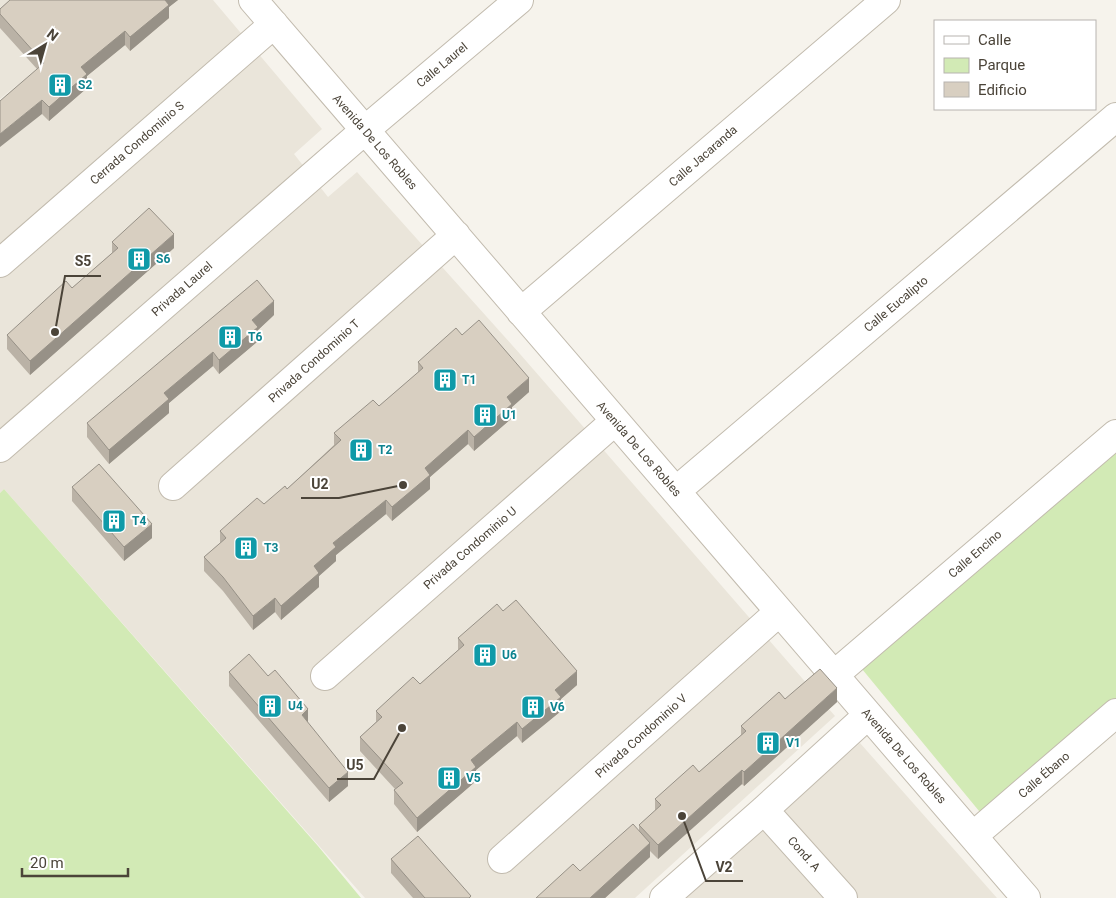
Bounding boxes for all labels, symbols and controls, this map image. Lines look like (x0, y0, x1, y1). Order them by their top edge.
north arrow (20, 20, 70, 70)
legend (934, 20, 1096, 110)
text: N (44, 25, 62, 44)
text: Calle (978, 31, 1011, 49)
street label: Calle Laurel (414, 40, 470, 90)
text: Parque (978, 56, 1025, 74)
building icon: S2 (47, 72, 73, 98)
place label: S2 (78, 78, 92, 92)
text: Edificio (978, 81, 1027, 99)
street label: Avenida De Los Robles (330, 92, 420, 192)
street label: Cerrada Condominio S (87, 98, 187, 188)
street label: Calle Jacaranda (666, 123, 740, 189)
building icon: S6 (126, 246, 152, 272)
callout: S5 (65, 247, 101, 276)
place label: S6 (156, 252, 170, 266)
text: S5 (75, 253, 91, 269)
street label: Privada Laurel (149, 259, 215, 319)
street label: Calle Eucalipto (861, 273, 931, 335)
street label: Privada Condominio T (266, 316, 362, 406)
building icon: T6 (217, 324, 243, 350)
place label: T6 (248, 330, 262, 344)
building icon: T1 (432, 367, 458, 393)
place label: T1 (462, 373, 476, 387)
street label: Avenida De Los Robles (594, 399, 684, 499)
building icon: U1 (472, 402, 498, 428)
place label: U1 (502, 408, 517, 422)
building icon: T2 (348, 437, 374, 463)
place label: T2 (378, 443, 392, 457)
callout: U2 (301, 469, 339, 498)
text: U2 (311, 476, 329, 492)
street label: Privada Condominio U (421, 504, 519, 592)
building icon: T4 (101, 508, 127, 534)
place label: T4 (132, 514, 146, 528)
street label: Calle Encino (946, 527, 1004, 581)
building icon: T3 (233, 535, 259, 561)
place label: T3 (264, 541, 278, 555)
building icon: U6 (472, 642, 498, 668)
place label: U6 (502, 648, 517, 662)
street label: Privada Condominio V (592, 691, 690, 781)
building icon: U4 (257, 693, 283, 719)
building icon: V6 (520, 694, 546, 720)
place label: U4 (288, 699, 303, 713)
place label: V6 (550, 700, 565, 714)
street label: Avenida De Los Robles (859, 706, 949, 806)
building icon: V1 (755, 730, 781, 756)
place label: V1 (786, 736, 801, 750)
street label: Calle Ébano (1015, 748, 1073, 801)
callout: U5 (337, 750, 374, 779)
text: U5 (346, 757, 364, 773)
building icon: V5 (436, 765, 462, 791)
place label: V5 (466, 771, 481, 785)
street label: Cond. A (785, 834, 823, 874)
scale bar (22, 846, 129, 878)
callout: V2 (706, 852, 743, 881)
text: 20 m (30, 854, 64, 872)
text: V2 (715, 859, 733, 875)

